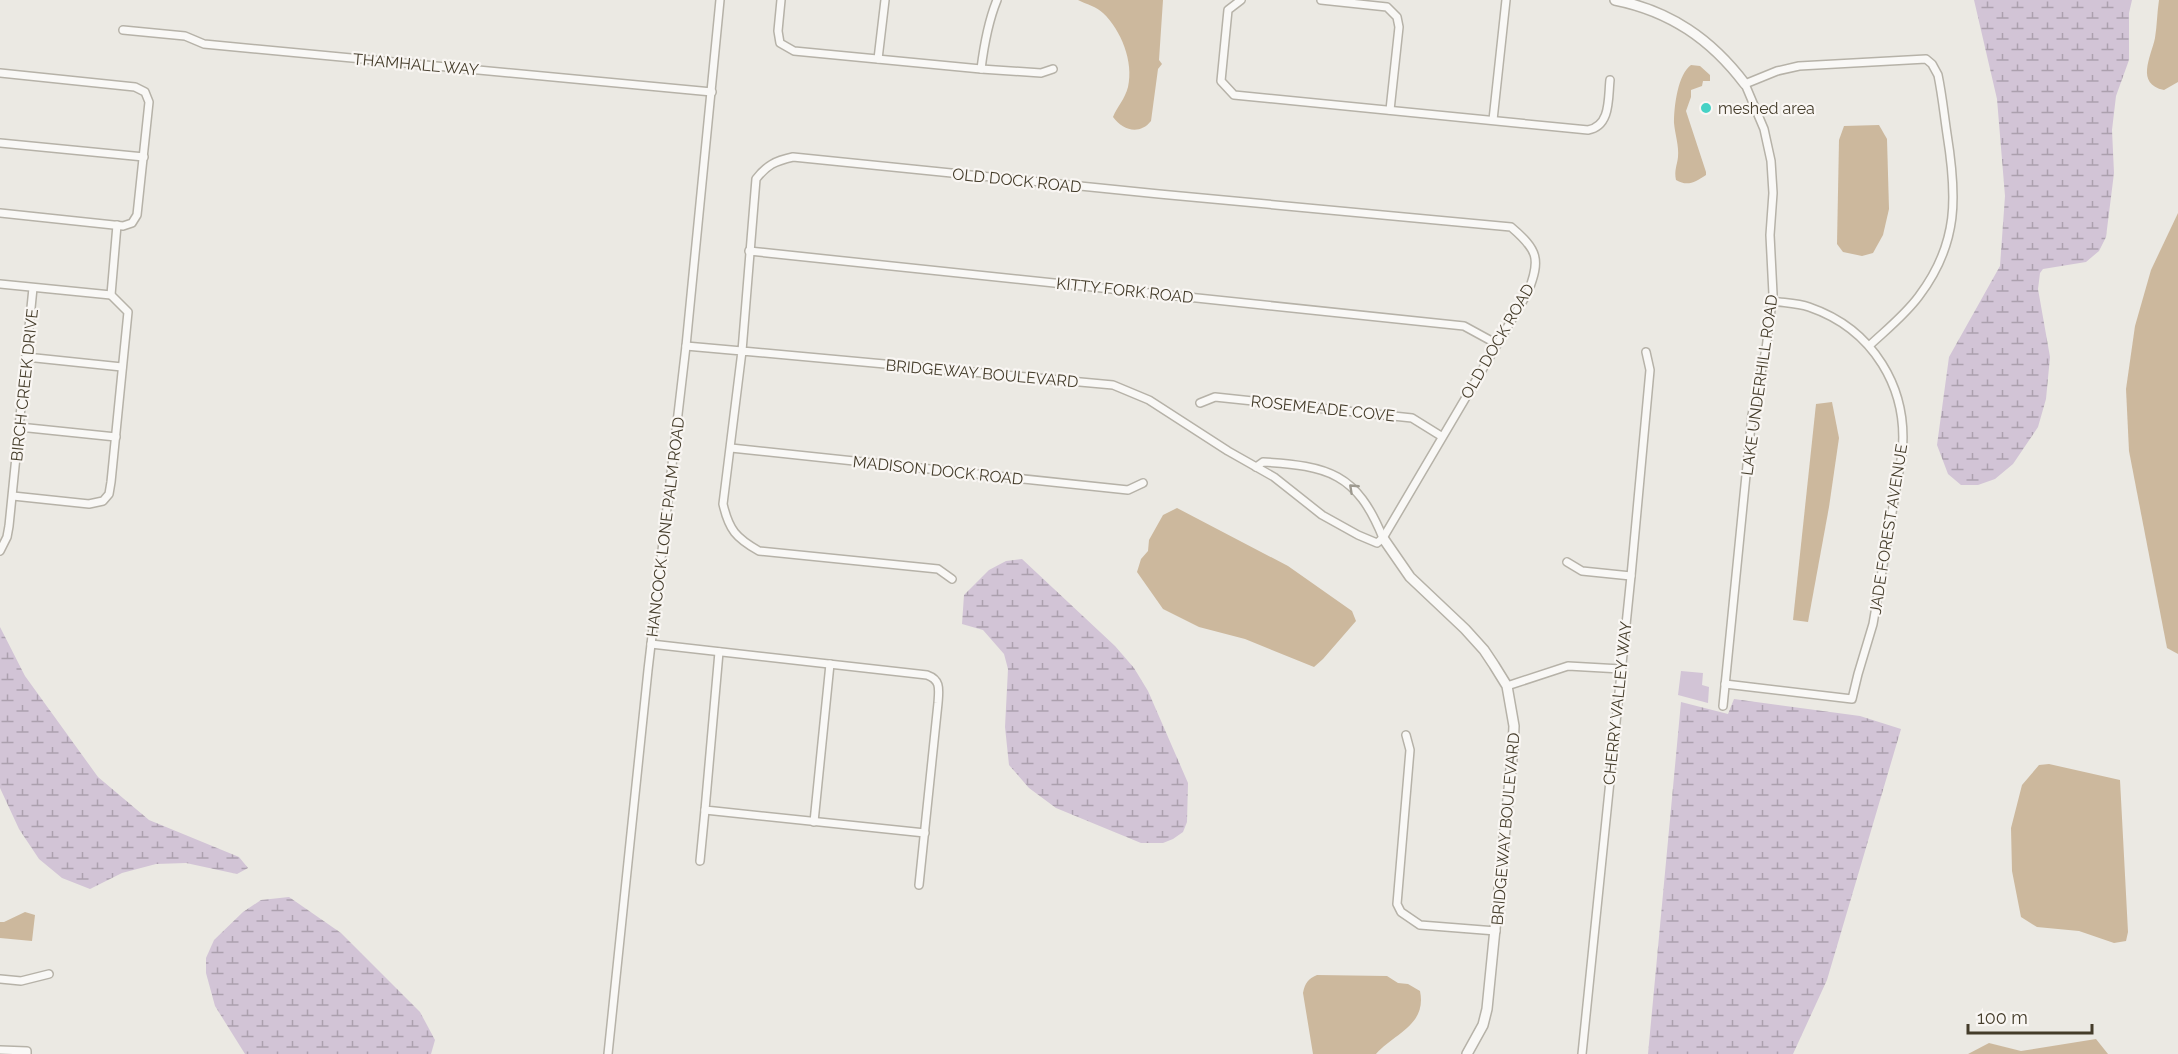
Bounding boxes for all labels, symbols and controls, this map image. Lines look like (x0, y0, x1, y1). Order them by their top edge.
street label: THAMHALL WAY (352, 50, 480, 80)
place label: meshed area (1718, 99, 1815, 118)
marker: meshed area (1699, 101, 1713, 115)
street label: OLD DOCK ROAD (951, 164, 1082, 197)
street label: KITTY FORK ROAD (1055, 274, 1194, 307)
street label: OLD DOCK ROAD (1457, 280, 1538, 402)
street label: LAKE UNDERHILL ROAD (1737, 293, 1782, 477)
street label: BIRCH CREEK DRIVE (7, 307, 42, 462)
street label: BRIDGEWAY BOULEVARD (885, 356, 1079, 391)
street label: ROSEMEADE COVE (1250, 391, 1396, 426)
street label: HANCOCK LONE PALM ROAD (643, 416, 688, 638)
street label: JADE FOREST AVENUE (1866, 442, 1911, 616)
street label: MADISON DOCK ROAD (852, 452, 1024, 489)
one-way arrow (1349, 485, 1360, 496)
street label: CHERRY VALLEY WAY (1599, 620, 1636, 786)
street label: BRIDGEWAY BOULEVARD (1488, 732, 1523, 926)
scale bar (1968, 997, 2092, 1035)
text: 100 m (1977, 1007, 2028, 1028)

